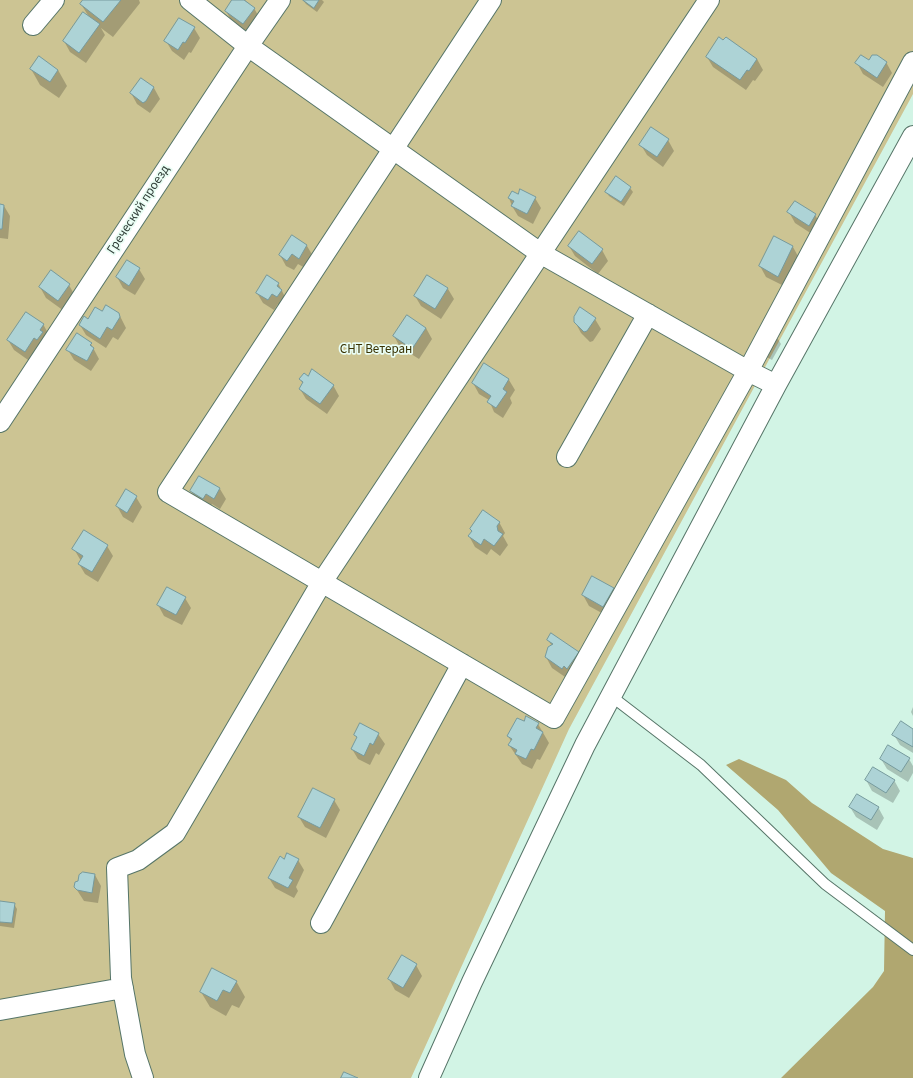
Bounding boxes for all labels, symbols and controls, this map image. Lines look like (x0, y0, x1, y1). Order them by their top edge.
street label: Греческий проезд (104, 163, 174, 257)
park label: СНТ Ветеран (340, 342, 412, 358)

